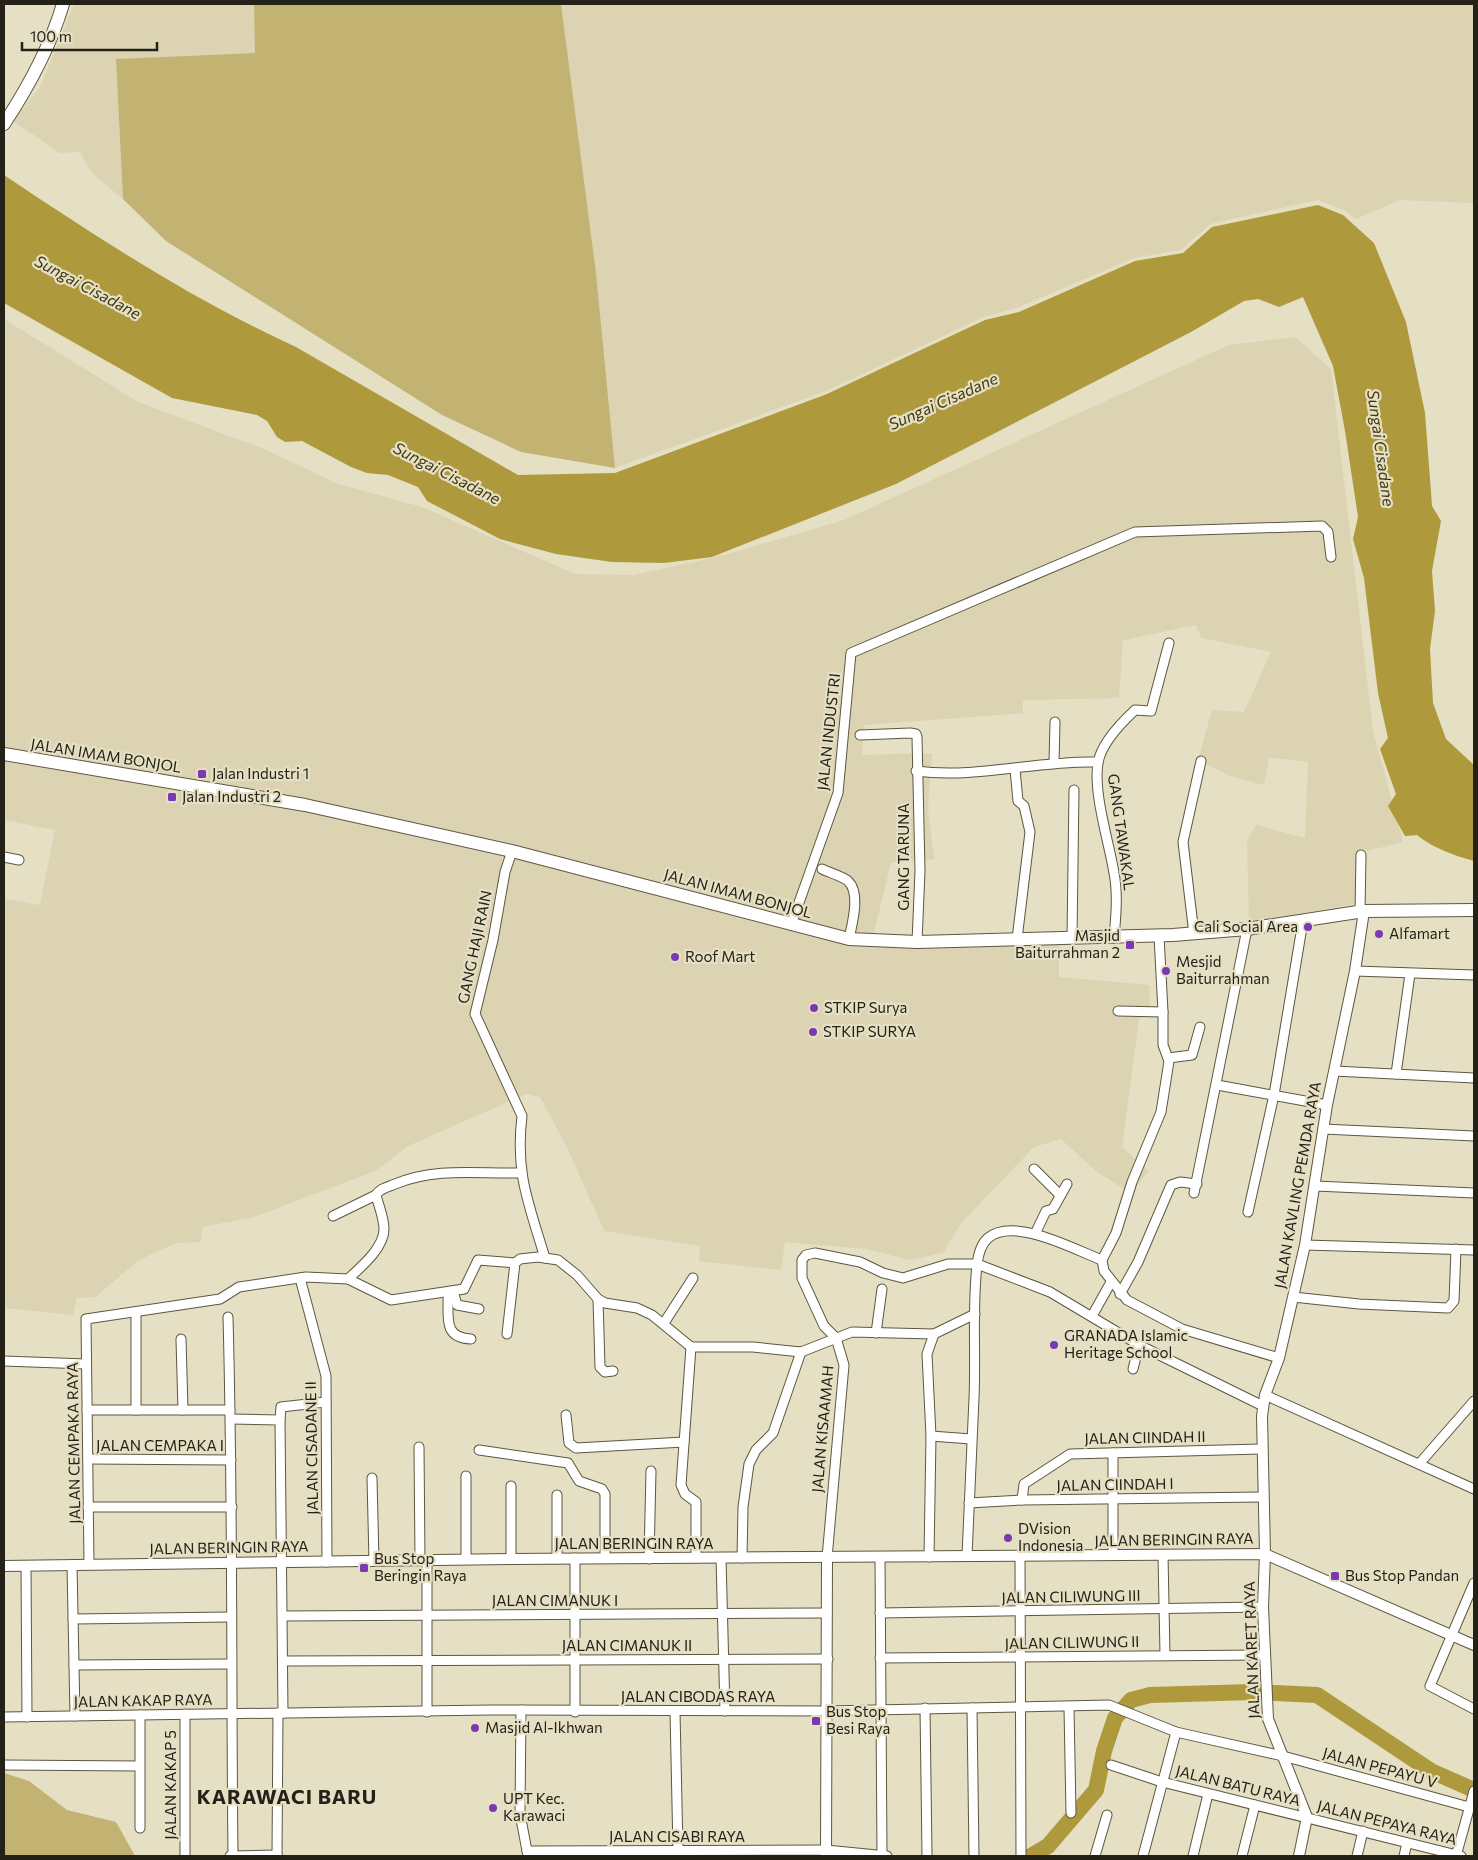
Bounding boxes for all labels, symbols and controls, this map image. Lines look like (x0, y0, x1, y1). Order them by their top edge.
scale bar (22, 20, 158, 52)
text: 100 m (30, 27, 72, 45)
water label: Sungai Cisadane (32, 251, 145, 323)
water label: Sungai Cisadane (885, 368, 1001, 433)
water label: Sungai Cisadane (1364, 388, 1399, 508)
water label: Sungai Cisadane (391, 437, 504, 508)
street label: JALAN INDUSTRI (813, 672, 843, 791)
street label: JALAN IMAM BONJOL (29, 734, 183, 776)
place label: Jalan Industri 1 (212, 764, 309, 782)
marker: Jalan Industri 1 (196, 768, 208, 780)
street label: GANG TAWAKAL (1105, 772, 1139, 892)
place label: Jalan Industri 2 (182, 787, 281, 805)
marker: Jalan Industri 2 (166, 791, 178, 803)
street label: GANG TARUNA (894, 803, 912, 911)
street label: JALAN IMAM BONJOL (662, 865, 815, 922)
street label: GANG HAJI RAIN (453, 888, 495, 1005)
place label: Cali Social Area (1194, 917, 1298, 935)
marker: Cali Social Area (1302, 921, 1314, 933)
place label: Alfamart (1389, 924, 1450, 942)
place label: Masjid Baiturrahman 2 (1015, 926, 1120, 961)
marker: Alfamart (1373, 928, 1385, 940)
marker: Masjid Baiturrahman 2 (1124, 939, 1136, 951)
place label: Roof Mart (685, 947, 755, 965)
marker: Roof Mart (669, 951, 681, 963)
place label: Mesjid Baiturrahman (1176, 952, 1270, 987)
marker: Mesjid Baiturrahman (1160, 965, 1172, 977)
place label: STKIP Surya (824, 998, 907, 1016)
marker: STKIP Surya (808, 1002, 820, 1014)
place label: STKIP SURYA (823, 1022, 916, 1040)
marker: STKIP SURYA (807, 1026, 819, 1038)
street label: JALAN KAVLING PEMDA RAYA (1270, 1080, 1324, 1290)
place label: GRANADA Islamic Heritage School (1064, 1326, 1188, 1361)
marker: GRANADA Islamic Heritage School (1048, 1339, 1060, 1351)
street label: JALAN CEMPAKA RAYA (63, 1362, 83, 1524)
street label: JALAN KISAAMAH (807, 1365, 837, 1493)
street label: JALAN CISADANE II (301, 1381, 321, 1515)
street label: JALAN CIINDAH II (1084, 1427, 1206, 1447)
street label: JALAN CEMPAKA I (96, 1436, 224, 1454)
street label: JALAN CIINDAH I (1056, 1474, 1174, 1494)
place label: DVision Indonesia (1018, 1519, 1083, 1554)
street label: JALAN BERINGIN RAYA (1094, 1529, 1254, 1549)
marker: DVision Indonesia (1002, 1532, 1014, 1544)
street label: JALAN BERINGIN RAYA (554, 1534, 714, 1552)
street label: JALAN BERINGIN RAYA (149, 1537, 309, 1557)
place label: Bus Stop Beringin Raya (374, 1549, 467, 1584)
marker: Bus Stop Beringin Raya (358, 1562, 370, 1574)
place label: Bus Stop Pandan (1345, 1566, 1459, 1584)
marker: Bus Stop Pandan (1329, 1570, 1341, 1582)
street label: JALAN KARET RAYA (1240, 1581, 1262, 1719)
street label: JALAN CILIWUNG III (1001, 1586, 1141, 1606)
street label: JALAN CIMANUK I (492, 1591, 618, 1609)
street label: JALAN CILIWUNG II (1004, 1632, 1140, 1652)
street label: JALAN CIMANUK II (562, 1636, 692, 1654)
street label: JALAN CIBODAS RAYA (621, 1687, 775, 1705)
street label: JALAN KAKAP RAYA (73, 1690, 213, 1710)
place label: Bus Stop Besi Raya (826, 1702, 890, 1737)
marker: Bus Stop Besi Raya (810, 1715, 822, 1727)
place label: Masjid Al-Ikhwan (485, 1718, 603, 1736)
marker: Masjid Al-Ikhwan (469, 1722, 481, 1734)
street label: JALAN KAKAP 5 (161, 1730, 179, 1840)
street label: JALAN PEPAYU V (1321, 1743, 1439, 1791)
street label: JALAN BATU RAYA (1174, 1761, 1302, 1809)
district label: KARAWACI BARU (197, 1784, 377, 1808)
place label: UPT Kec. Karawaci (503, 1789, 565, 1824)
street label: JALAN PEPAYA RAYA (1316, 1796, 1459, 1848)
marker: UPT Kec. Karawaci (487, 1802, 499, 1814)
street label: JALAN CISABI RAYA (609, 1827, 745, 1845)

